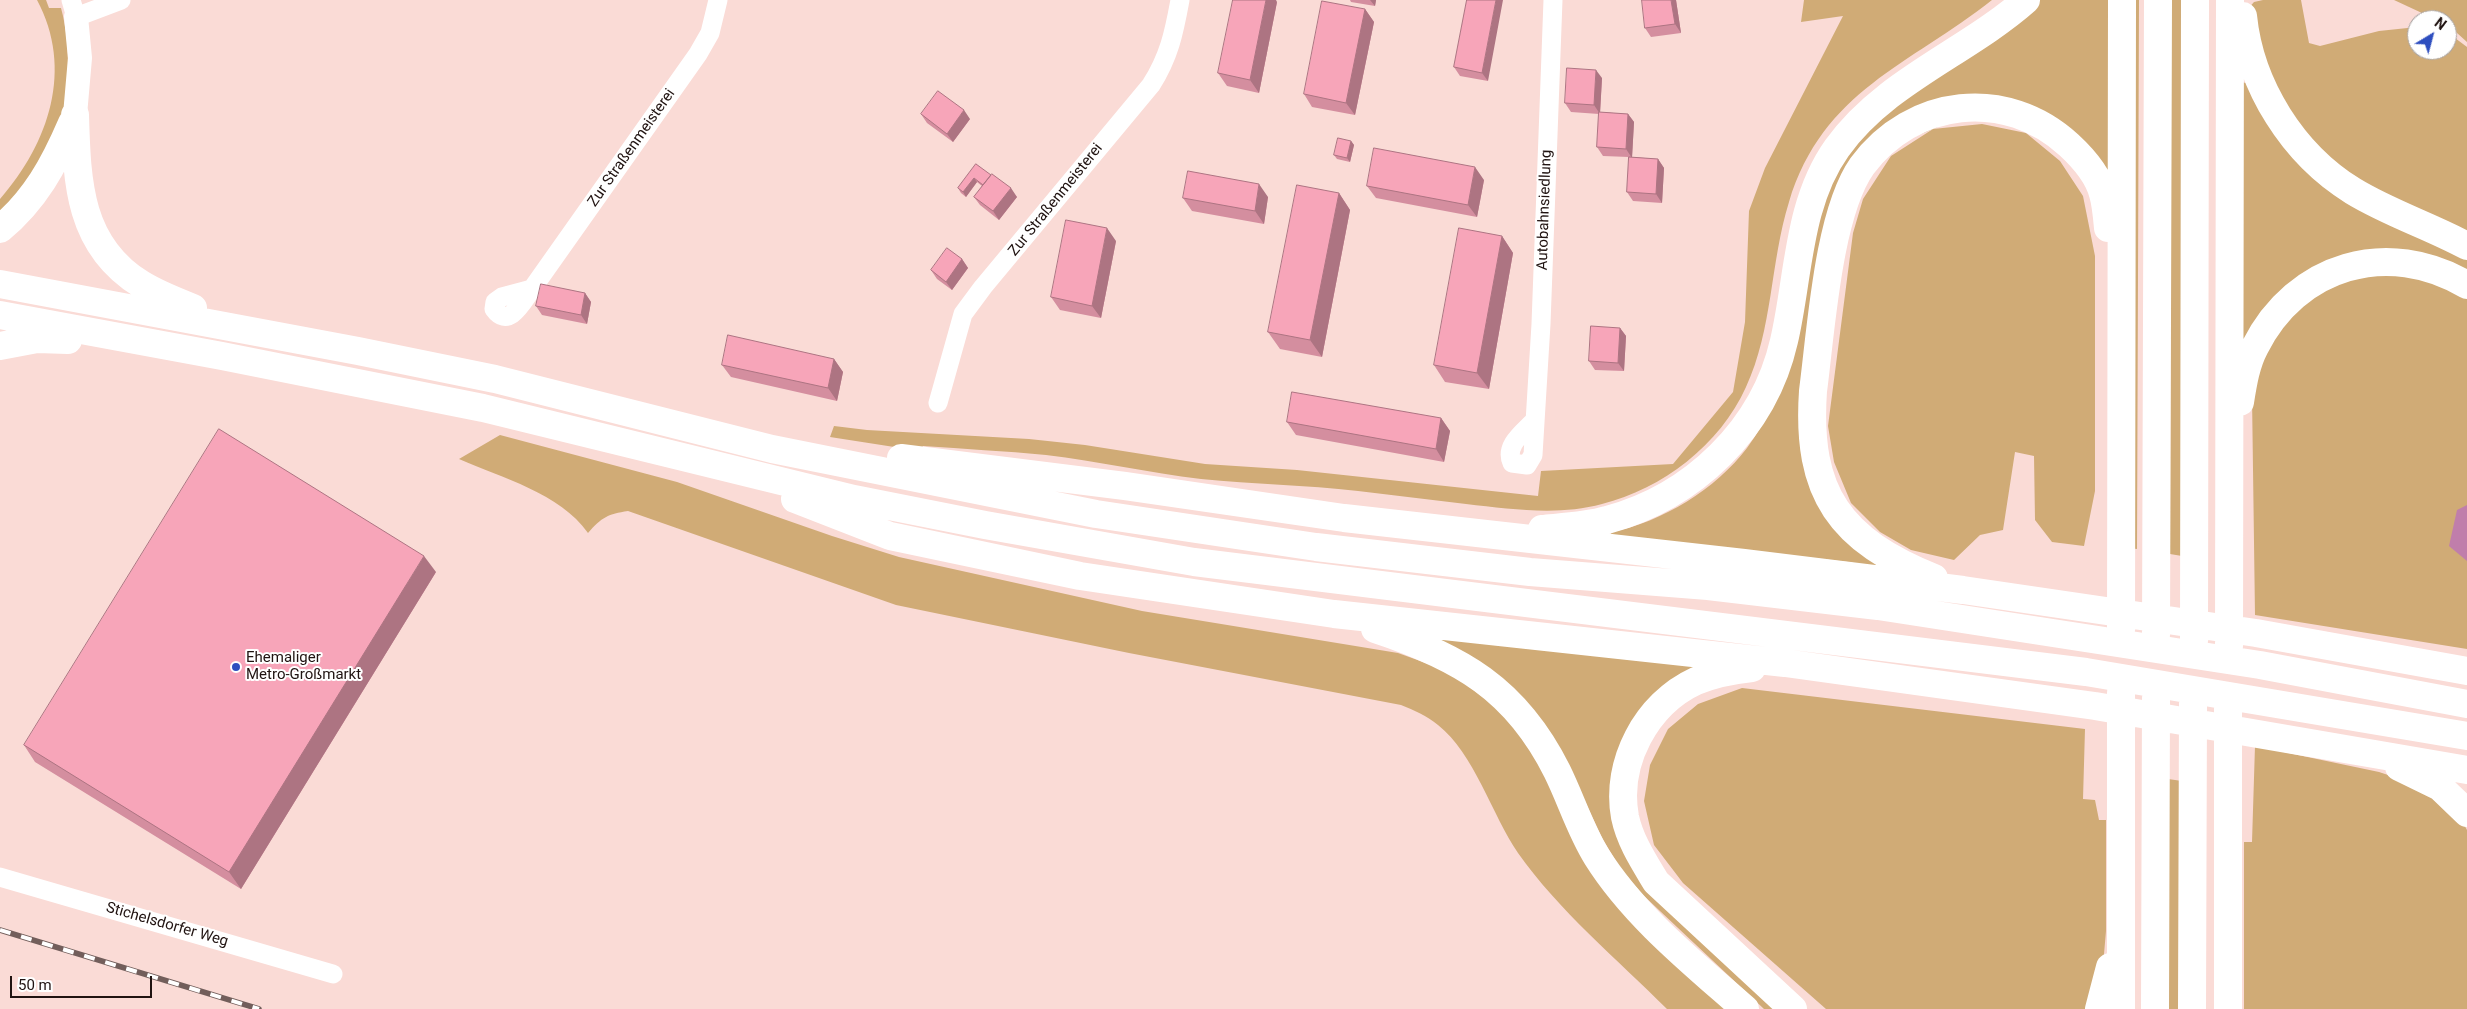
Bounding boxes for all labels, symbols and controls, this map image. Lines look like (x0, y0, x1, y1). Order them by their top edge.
north arrow (2407, 10, 2457, 60)
text: N (2432, 14, 2449, 33)
street label: Zur Straßenmeisterei (585, 86, 679, 210)
street label: Zur Straßenmeisterei (1005, 140, 1107, 260)
street label: Autobahnsiedlung (1534, 149, 1556, 271)
place label: Ehemaliger Metro-Großmarkt (246, 649, 361, 684)
marker: Ehemaliger Metro-Großmarkt (230, 661, 242, 673)
street label: Stichelsdorfer Weg (104, 899, 230, 951)
scale bar (12, 966, 155, 998)
text: 50 m (18, 976, 52, 994)

